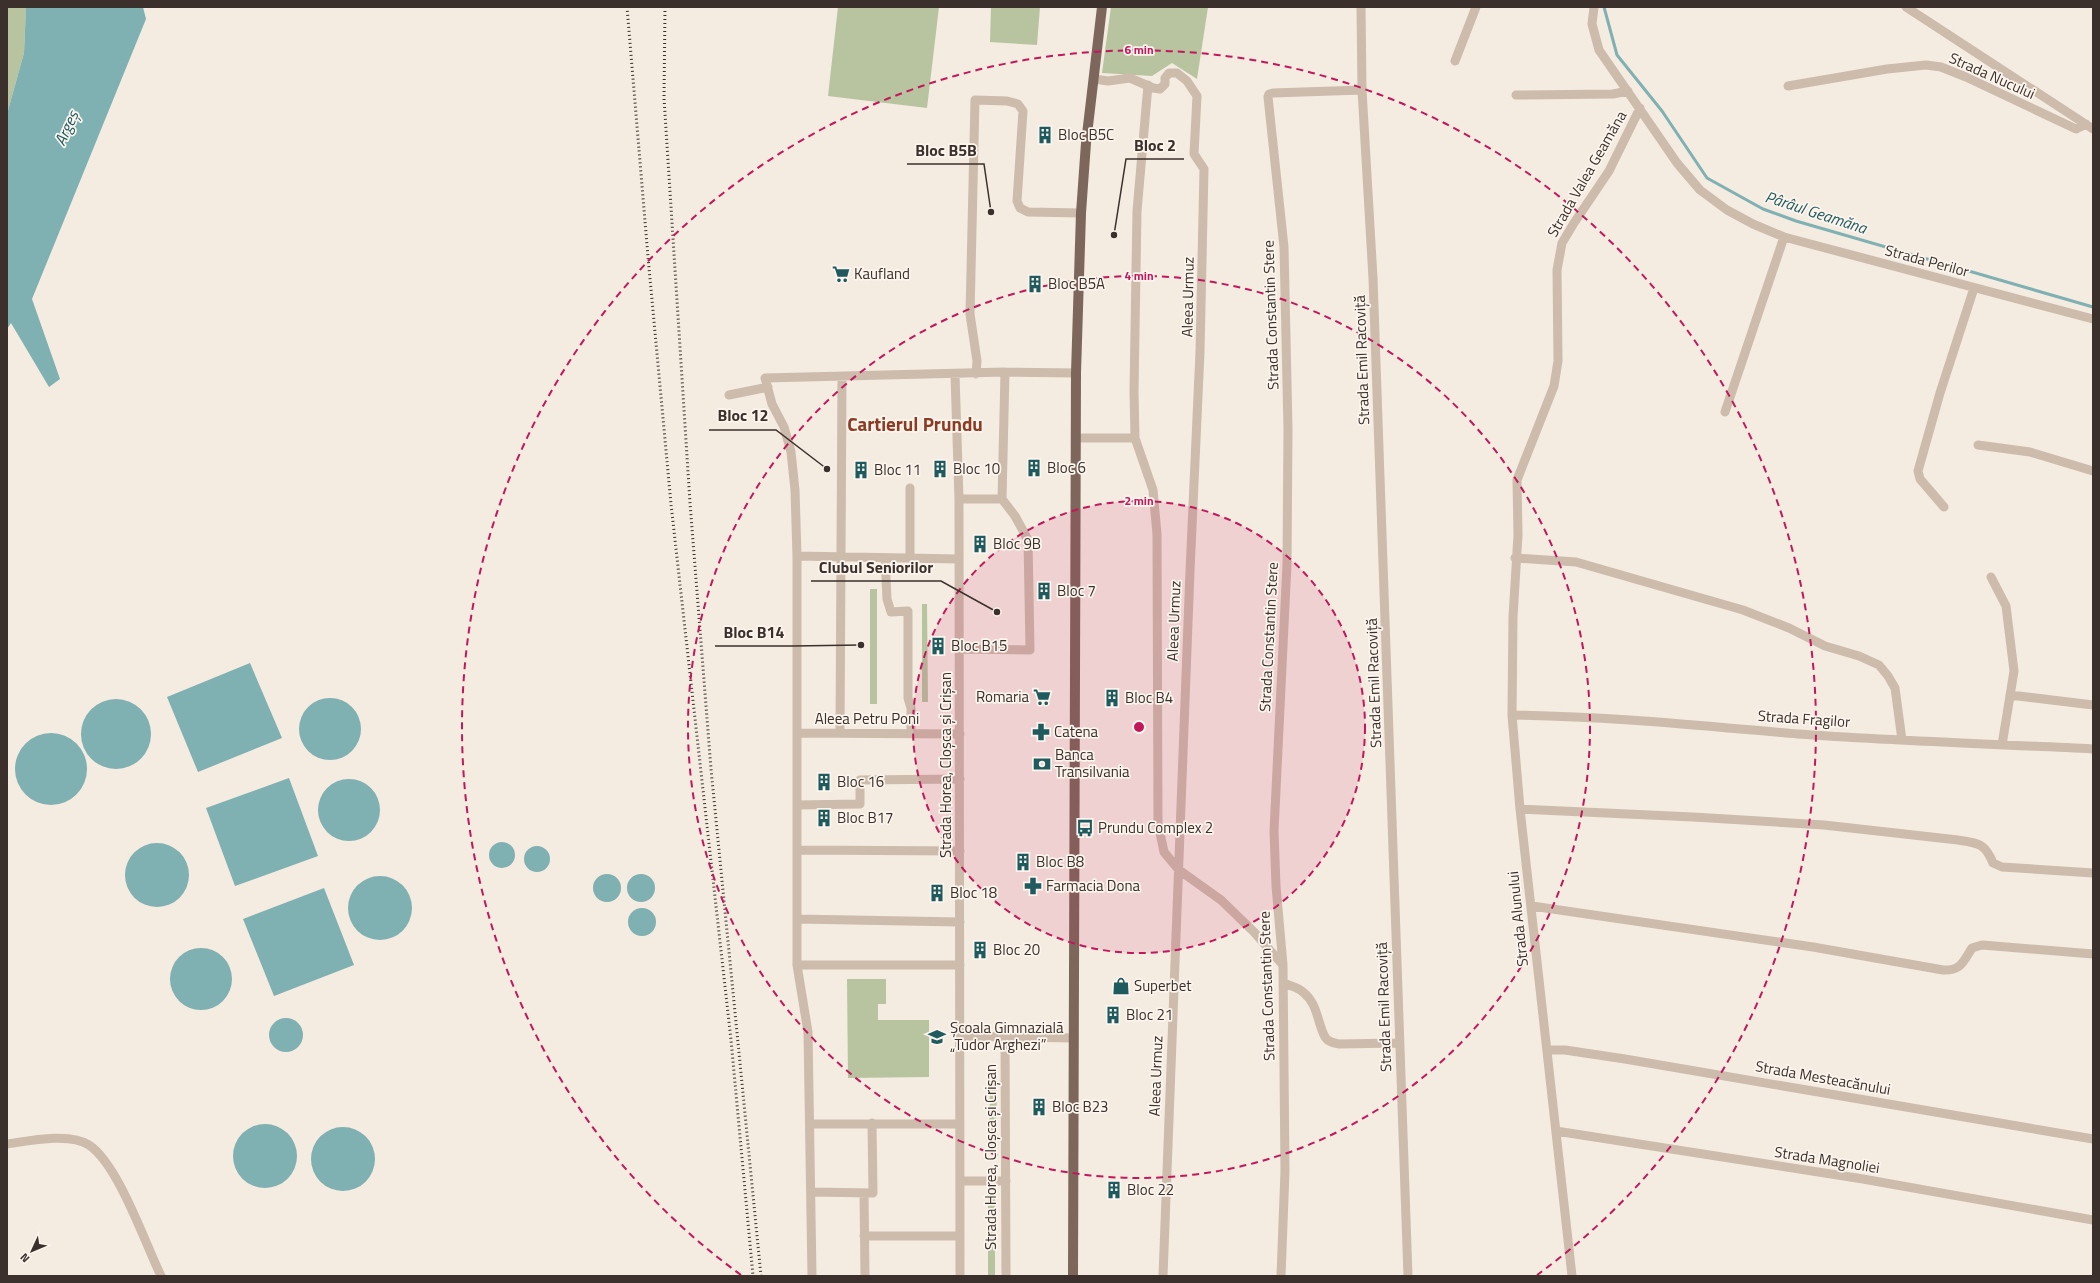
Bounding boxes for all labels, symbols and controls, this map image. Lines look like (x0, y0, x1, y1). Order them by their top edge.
text: 6 min (1124, 40, 1154, 59)
street label: Strada Nucului (1945, 46, 2039, 105)
water label: Argeș (48, 106, 85, 149)
street label: Strada Valea Geamăna (1541, 106, 1632, 241)
place label: Bloc B5C (1058, 123, 1114, 146)
building icon: Bloc B5C (1035, 125, 1055, 145)
callout: Bloc 2 (1126, 131, 1184, 159)
text: Bloc 2 (1134, 133, 1176, 157)
callout: Bloc B5B (907, 136, 984, 164)
text: Bloc B5B (915, 138, 977, 162)
water label: Pârâul Geamăna (1762, 184, 1871, 240)
street label: Strada Perilor (1883, 238, 1972, 283)
street label: Strada Constantin Stere (1256, 240, 1285, 390)
street label: Aleea Urmuz (1175, 256, 1200, 337)
place label: Kaufland (854, 262, 910, 285)
supermarket icon: Kaufland (831, 264, 851, 284)
text: 4 min (1124, 266, 1154, 285)
place label: Bloc B5A (1048, 272, 1105, 295)
building icon: Bloc B5A (1025, 274, 1045, 294)
street label: Strada Emil Racoviță (1348, 294, 1375, 425)
callout: Bloc 12 (709, 402, 776, 430)
text: Bloc 12 (717, 403, 769, 427)
district label: Cartierul Prundu (847, 409, 983, 438)
place label: Bloc 6 (1047, 456, 1086, 479)
place label: Bloc 10 (953, 457, 1000, 480)
place label: Bloc 11 (874, 458, 921, 481)
building icon: Bloc 6 (1024, 458, 1044, 478)
building icon: Bloc 10 (930, 459, 950, 479)
building icon: Bloc 11 (851, 460, 871, 480)
text: 2 min (1124, 491, 1154, 510)
place label: Bloc 9B (993, 532, 1041, 555)
building icon: Bloc 9B (970, 534, 990, 554)
callout: Clubul Seniorilor (811, 553, 941, 581)
text: Clubul Seniorilor (819, 555, 933, 579)
street label: Strada Constantin Stere (1253, 562, 1284, 712)
place label: Bloc 7 (1057, 579, 1096, 602)
street label: Aleea Urmuz (1161, 580, 1186, 662)
building icon: Bloc 7 (1034, 581, 1054, 601)
street label: Strada Emil Racoviță (1360, 617, 1387, 748)
callout: Bloc B14 (715, 618, 792, 646)
text: Bloc B14 (724, 620, 784, 644)
place label: Bloc B15 (951, 634, 1008, 657)
building icon: Bloc B15 (928, 636, 948, 656)
street label: Strada Horea, Cloșca și Crișan (934, 672, 957, 858)
place label: Romaria (976, 685, 1029, 708)
place label: Bloc B4 (1125, 686, 1173, 709)
supermarket icon: Romaria (1032, 687, 1052, 707)
building icon: Bloc B4 (1102, 688, 1122, 708)
street label: Strada Fragilor (1757, 704, 1851, 733)
street label: Aleea Petru Poni (815, 707, 919, 730)
place label: Catena (1054, 720, 1099, 743)
centre of rings (1132, 720, 1146, 734)
pharmacy icon: Catena (1031, 722, 1051, 742)
place label: Banca Transilvania (1055, 743, 1130, 783)
bank icon: Banca Transilvania (1032, 754, 1052, 774)
place label: Bloc 16 (837, 770, 884, 793)
building icon: Bloc 16 (814, 772, 834, 792)
place label: Bloc B17 (837, 806, 894, 829)
building icon: Bloc B17 (814, 808, 834, 828)
place label: Prundu Complex 2 (1098, 816, 1213, 839)
bus stop icon: Prundu Complex 2 (1075, 818, 1095, 838)
place label: Bloc B8 (1036, 850, 1084, 873)
building icon: Bloc B8 (1013, 852, 1033, 872)
street label: Strada Alunului (1501, 870, 1534, 968)
place label: Farmacia Dona (1046, 874, 1140, 897)
pharmacy icon: Farmacia Dona (1023, 876, 1043, 896)
place label: Bloc 18 (950, 881, 997, 904)
building icon: Bloc 18 (927, 883, 947, 903)
street label: Strada Constantin Stere (1252, 911, 1281, 1061)
place label: Bloc 20 (993, 938, 1040, 961)
building icon: Bloc 20 (970, 940, 990, 960)
street label: Strada Emil Racoviță (1370, 941, 1397, 1072)
place label: Superbet (1134, 974, 1192, 997)
shop icon: Superbet (1111, 976, 1131, 996)
place label: Bloc 21 (1126, 1003, 1173, 1026)
building icon: Bloc 21 (1103, 1005, 1123, 1025)
place label: Școala Gimnazială „Tudor Arghezi” (950, 1016, 1064, 1056)
school or university icon: Școala Gimnazială „Tudor Arghezi” (927, 1027, 947, 1047)
street label: Aleea Urmuz (1143, 1035, 1168, 1117)
street label: Strada Mesteacănului (1754, 1054, 1893, 1101)
street label: Strada Horea, Cloșca și Crișan (979, 1064, 1002, 1250)
place label: Bloc B23 (1052, 1095, 1109, 1118)
building icon: Bloc B23 (1029, 1097, 1049, 1117)
street label: Strada Magnoliei (1773, 1140, 1881, 1179)
place label: Bloc 22 (1127, 1178, 1174, 1201)
building icon: Bloc 22 (1104, 1180, 1124, 1200)
north arrow (12, 1231, 52, 1271)
text: N (16, 1250, 33, 1266)

